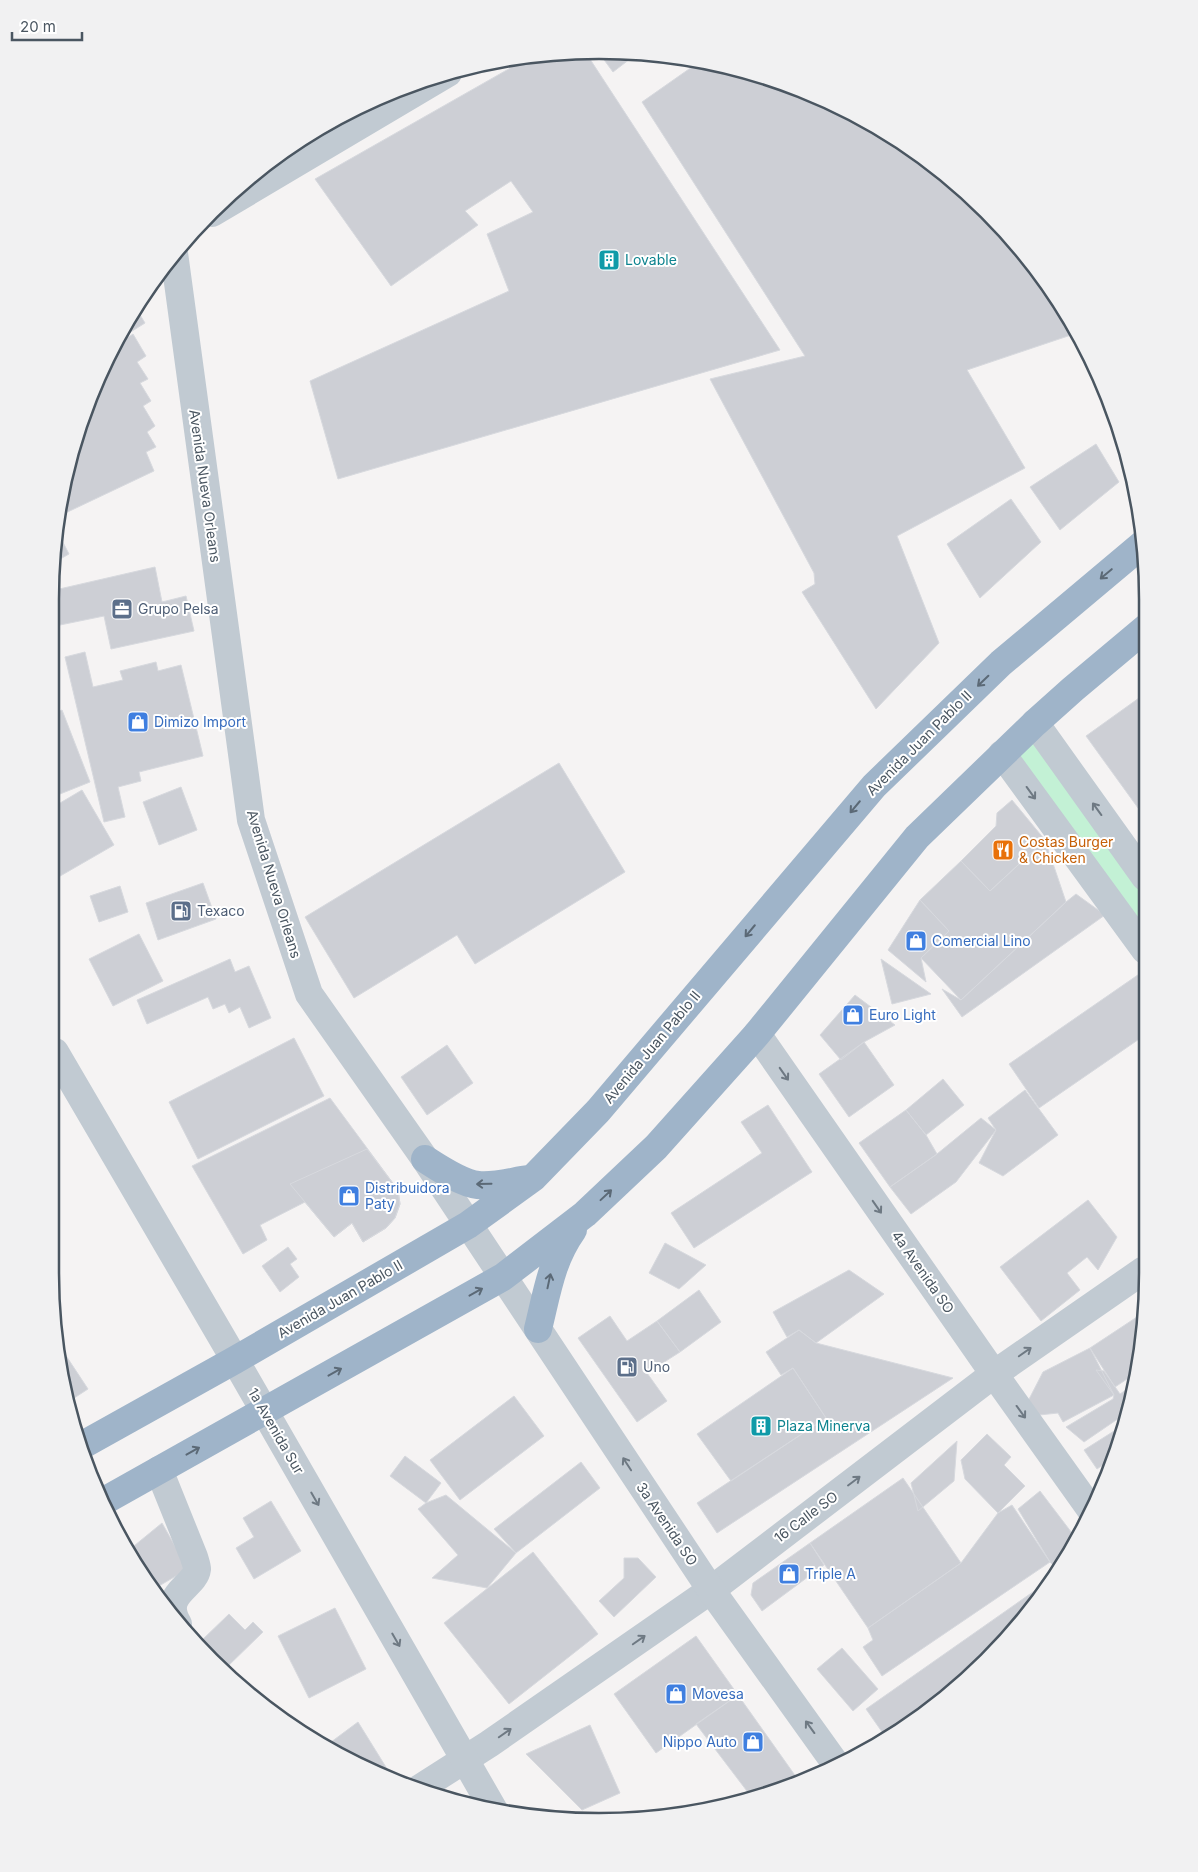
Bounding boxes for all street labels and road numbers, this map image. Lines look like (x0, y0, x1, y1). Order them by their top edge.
street label: Avenida Nueva Orleans (186, 408, 225, 563)
street label: Avenida Juan Pablo II (863, 687, 975, 799)
street label: Avenida Nueva Orleans (244, 808, 305, 960)
street label: Avenida Juan Pablo II (600, 987, 704, 1106)
street label: 4a Avenida SO (889, 1227, 958, 1316)
street label: Avenida Juan Pablo II (274, 1256, 405, 1341)
street label: 1a Avenida Sur (245, 1385, 308, 1477)
street label: 3a Avenida SO (633, 1479, 701, 1569)
street label: 16 Calle SO (771, 1487, 841, 1546)

